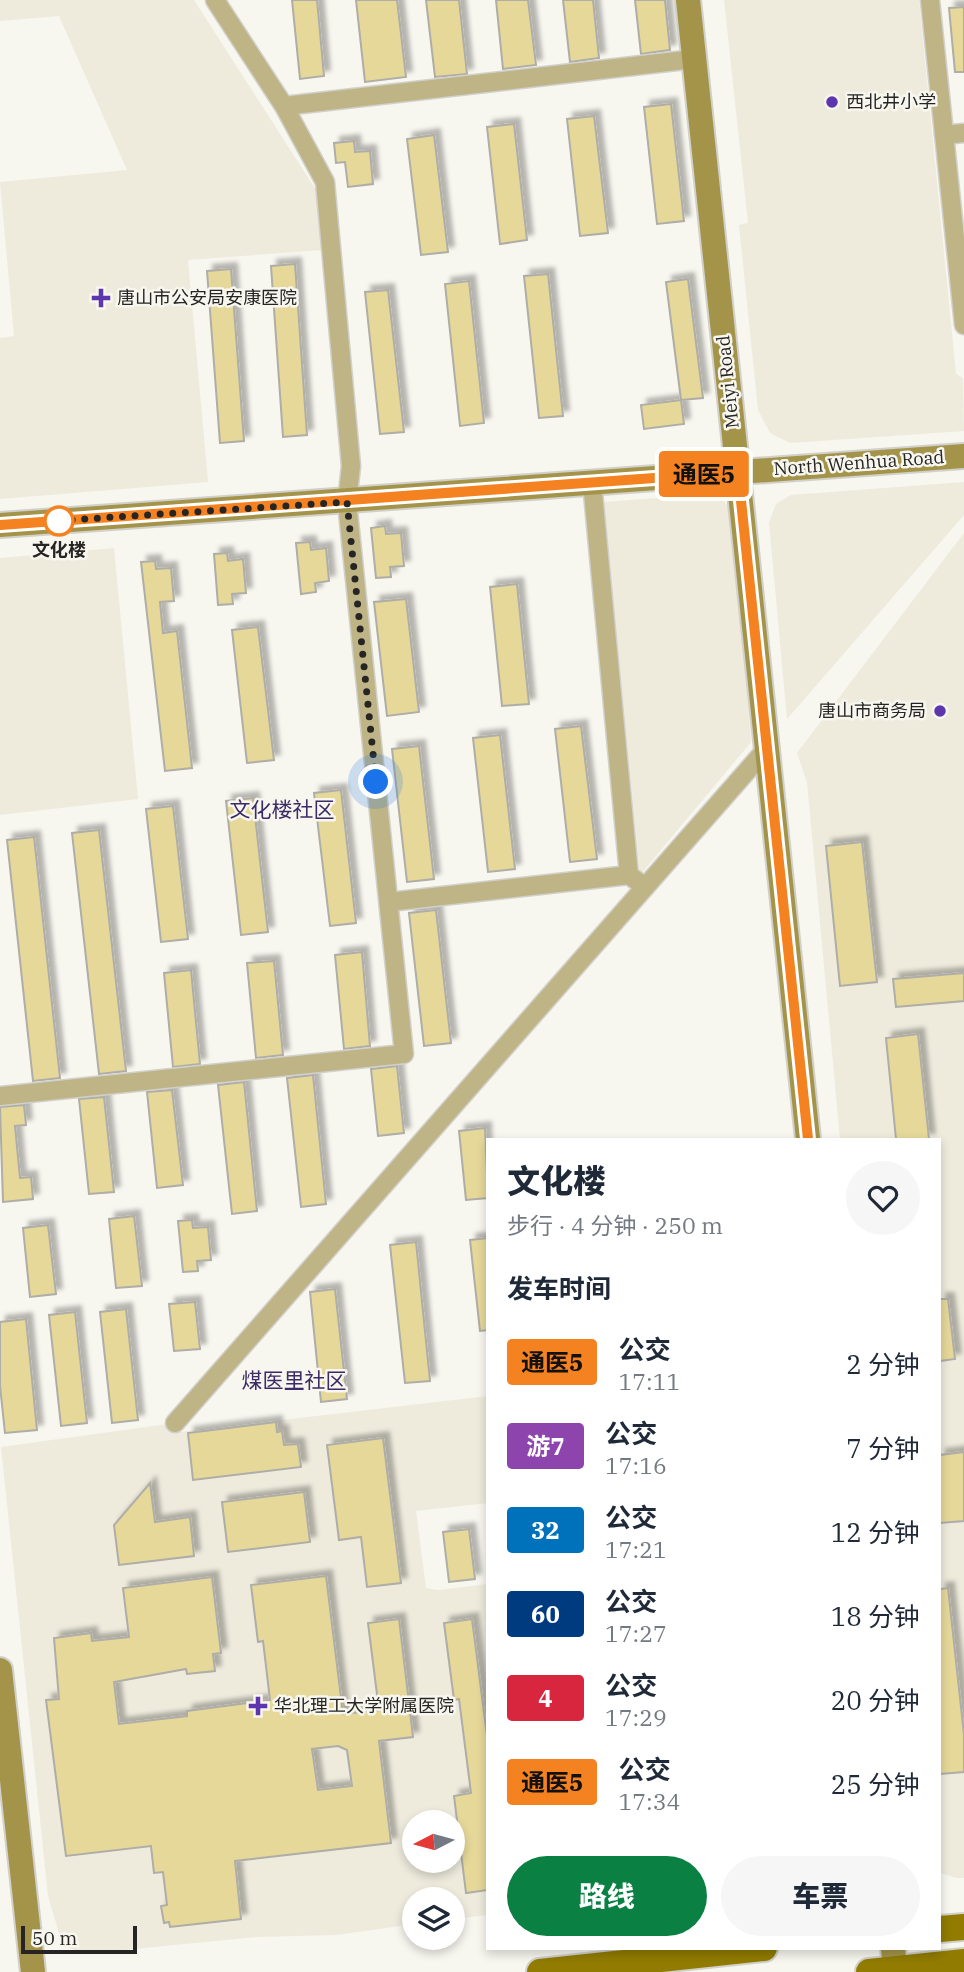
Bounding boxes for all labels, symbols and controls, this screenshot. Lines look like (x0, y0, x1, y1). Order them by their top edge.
place label: 西北井小学 (846, 90, 936, 113)
marker: 西北井小学 (824, 94, 840, 110)
place label: 唐山市公安局安康医院 (117, 286, 297, 309)
marker: 唐山市公安局安康医院 (91, 288, 111, 308)
street label: Meiyi Road (711, 334, 744, 430)
street label: North Wenhua Road (773, 445, 945, 480)
line badge: 通医5 (664, 451, 744, 497)
text: 通医5 (673, 458, 735, 490)
marker: 文化楼 (44, 506, 74, 536)
place label: 文化楼 (32, 538, 86, 561)
place label: 唐山市商务局 (818, 699, 926, 722)
marker: 唐山市商务局 (932, 703, 948, 719)
your location (358, 764, 393, 799)
district label: 文化楼社区 (230, 795, 335, 823)
text: 文化楼 (507, 1159, 606, 1202)
button: heart (846, 1161, 920, 1235)
text: 步行 · 4 分钟 · 250 m (507, 1210, 723, 1240)
text: 发车时间 (507, 1271, 611, 1305)
text: 公交 (618, 1332, 670, 1366)
text: 通医5 (521, 1346, 583, 1378)
text: 2 分钟 (846, 1347, 920, 1381)
district label: 煤医里社区 (242, 1366, 347, 1394)
text: 17:11 (618, 1366, 680, 1396)
text: 公交 (605, 1416, 657, 1450)
text: 游7 (526, 1430, 565, 1462)
text: 7 分钟 (846, 1431, 920, 1465)
text: 17:16 (605, 1450, 667, 1480)
text: 公交 (605, 1500, 657, 1534)
text: 32 (531, 1514, 560, 1546)
text: 12 分钟 (831, 1515, 920, 1549)
text: 17:21 (605, 1534, 667, 1564)
text: 公交 (605, 1584, 657, 1618)
text: 60 (531, 1598, 560, 1630)
text: 18 分钟 (831, 1599, 920, 1633)
text: 17:27 (605, 1618, 667, 1648)
text: 公交 (605, 1668, 657, 1702)
text: 4 (538, 1682, 553, 1714)
text: 20 分钟 (831, 1683, 920, 1717)
place label: 华北理工大学附属医院 (274, 1694, 454, 1717)
marker: 华北理工大学附属医院 (248, 1696, 268, 1716)
text: 17:29 (605, 1702, 667, 1732)
text: 公交 (618, 1752, 670, 1786)
text: 通医5 (521, 1766, 583, 1798)
text: 25 分钟 (831, 1767, 920, 1801)
text: 17:34 (618, 1786, 680, 1816)
north arrow (402, 1810, 466, 1872)
map controls (402, 1810, 465, 1950)
button: 路线 (507, 1856, 707, 1936)
button: 车票 (721, 1856, 920, 1936)
button: layers (402, 1887, 465, 1950)
scale bar (21, 1923, 136, 1955)
text: 50 m (32, 1926, 77, 1950)

